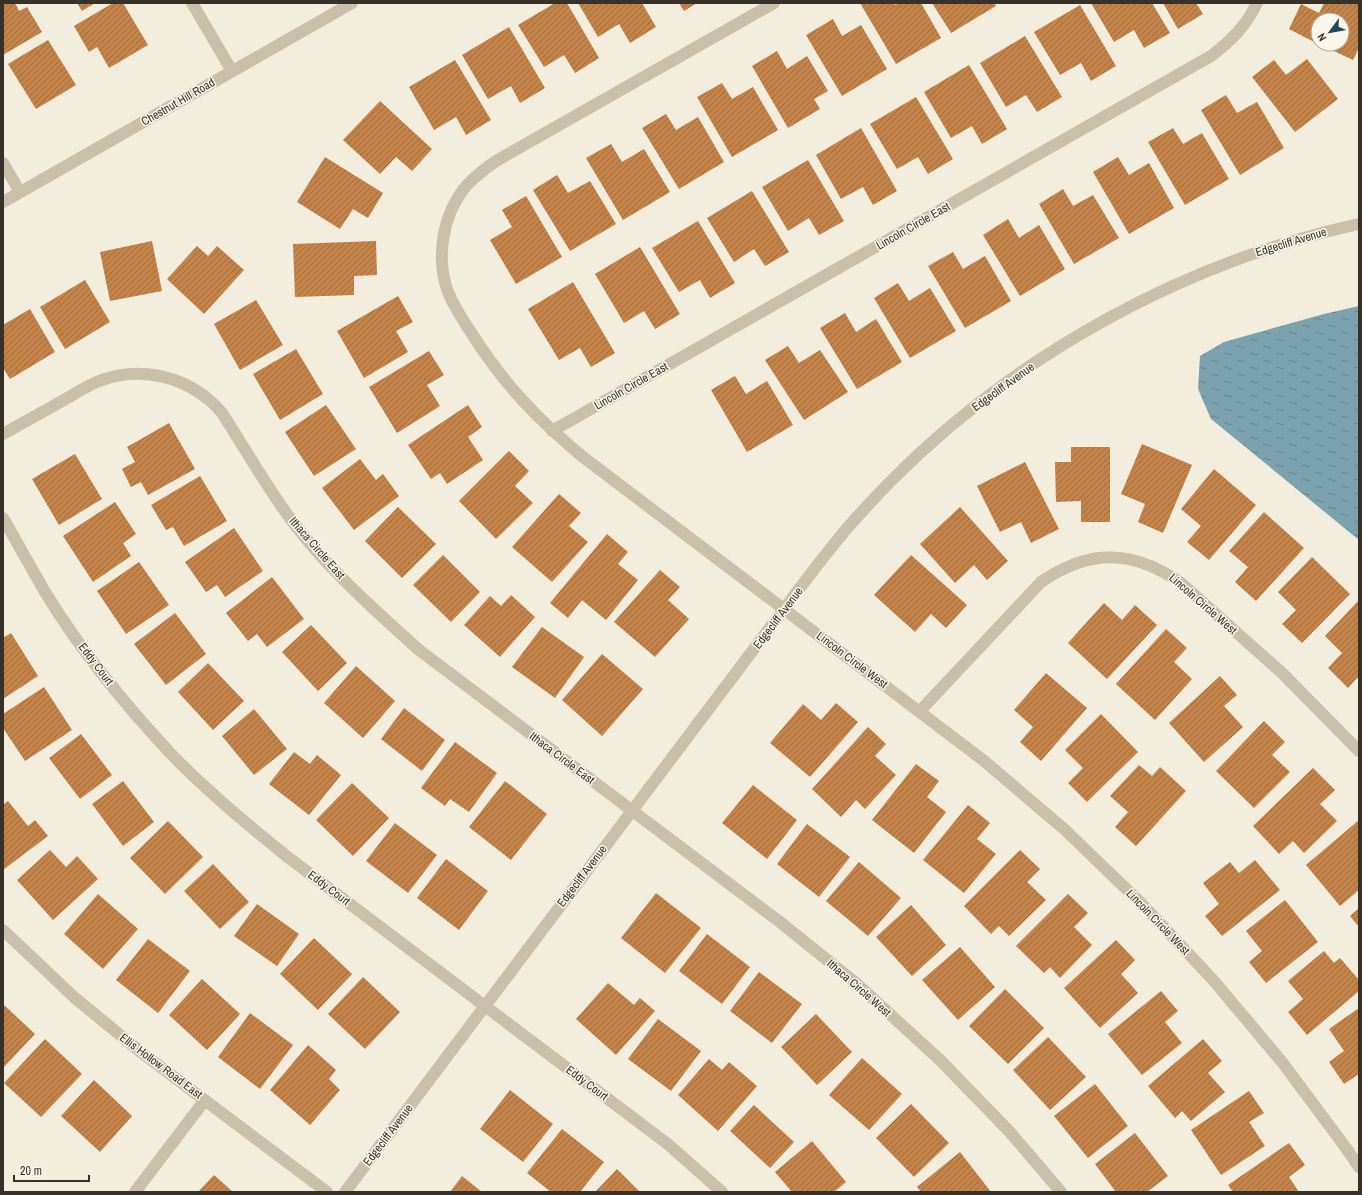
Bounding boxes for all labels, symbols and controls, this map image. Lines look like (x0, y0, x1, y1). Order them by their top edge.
north arrow (1310, 12, 1350, 52)
text: N (1314, 31, 1329, 44)
street label: Chestnut Hill Road (138, 74, 218, 130)
street label: Lincoln Circle East (873, 198, 953, 254)
street label: Edgecliff Avenue (1254, 224, 1328, 260)
street label: Lincoln Circle East (591, 358, 671, 414)
street label: Edgecliff Avenue (969, 359, 1037, 415)
street label: Ithaca Circle East (285, 513, 349, 583)
street label: Lincoln Circle West (1166, 570, 1241, 638)
street label: Edgecliff Avenue (749, 584, 807, 652)
street label: Lincoln Circle West (813, 628, 891, 692)
street label: Eddy Court (75, 640, 117, 689)
street label: Ithaca Circle East (526, 728, 598, 788)
street label: Edgecliff Avenue (553, 842, 611, 910)
street label: Eddy Court (305, 867, 354, 909)
street label: Lincoln Circle West (1123, 886, 1194, 958)
street label: Ithaca Circle West (823, 956, 895, 1021)
street label: Ellis Hollow Road East (116, 1030, 206, 1102)
street label: Eddy Court (563, 1062, 612, 1104)
street label: Edgecliff Avenue (359, 1101, 417, 1169)
scale bar (14, 1157, 89, 1183)
text: 20 m (20, 1163, 42, 1179)

